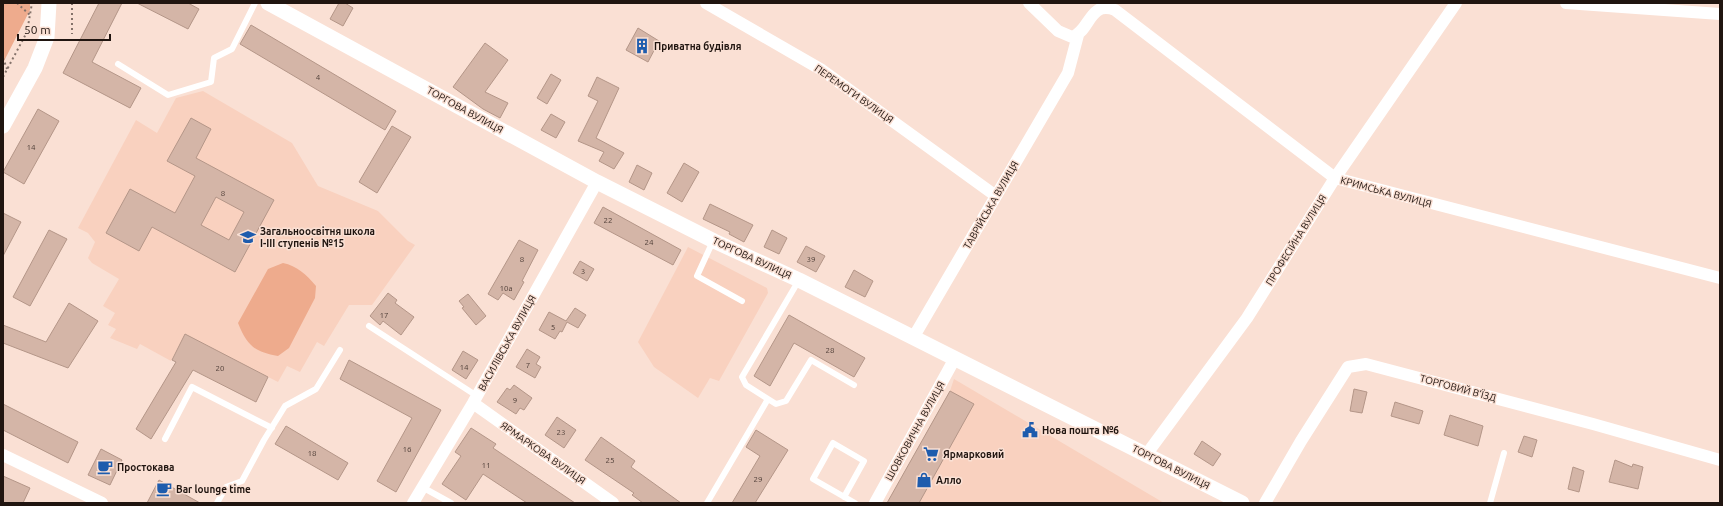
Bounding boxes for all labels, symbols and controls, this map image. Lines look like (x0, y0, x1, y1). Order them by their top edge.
scale bar (18, 16, 110, 42)
text: 50 m (24, 23, 51, 36)
building icon: Приватна будівля (633, 37, 651, 55)
place label: Приватна будівля (654, 41, 742, 52)
street label: ПЕРЕМОГИ ВУЛИЦЯ (812, 63, 896, 125)
house number: 4 (316, 73, 321, 82)
street label: ТОРГОВА ВУЛИЦЯ (425, 84, 505, 136)
house number: 14 (26, 143, 36, 152)
street label: ТАВРІЙСЬКА ВУЛИЦЯ (961, 159, 1021, 251)
street label: КРИМСЬКА ВУЛИЦЯ (1339, 175, 1433, 209)
house number: 8 (221, 189, 226, 198)
street label: ПРОФЕСІЙНА ВУЛИЦЯ (1264, 193, 1328, 287)
house number: 22 (603, 216, 613, 225)
place label: Загальноосвітня школа І-ІІІ ступенів №15 (260, 226, 375, 249)
school or university icon: Загальноосвітня школа І-ІІІ ступенів №15 (239, 228, 257, 246)
street label: ТОРГОВА ВУЛИЦЯ (711, 235, 793, 281)
house number: 24 (644, 238, 654, 247)
house number: 8 (520, 255, 525, 264)
house number: 39 (806, 255, 816, 264)
house number: 3 (581, 267, 585, 276)
house number: 10а (499, 284, 513, 293)
street label: ВАСИЛІВСЬКА ВУЛИЦЯ (476, 293, 538, 393)
house number: 17 (379, 311, 389, 320)
house number: 5 (551, 323, 555, 332)
house number: 28 (825, 346, 835, 355)
house number: 7 (526, 361, 530, 370)
house number: 14 (459, 363, 469, 372)
house number: 20 (215, 364, 225, 373)
street label: ТОРГОВИЙ В’ЇЗД (1419, 373, 1497, 403)
street label: ШОВКОВИЧНА ВУЛИЦЯ (883, 380, 947, 482)
house number: 9 (513, 396, 517, 405)
street label: ЯРМАРКОВА ВУЛИЦЯ (499, 420, 587, 486)
public building icon: Нова пошта №6 (1021, 421, 1039, 439)
place label: Нова пошта №6 (1042, 425, 1119, 436)
house number: 23 (556, 428, 566, 437)
street label: ТОРГОВА ВУЛИЦЯ (1130, 443, 1212, 491)
house number: 16 (402, 445, 412, 454)
supermarket icon: Ярмарковий (922, 445, 940, 463)
house number: 18 (307, 449, 317, 458)
place label: Ярмарковий (943, 449, 1004, 460)
house number: 25 (605, 456, 615, 465)
cafe icon: Простокава (96, 458, 114, 476)
house number: 11 (481, 461, 491, 470)
place label: Простокава (117, 462, 175, 473)
shop icon: Алло (915, 471, 933, 489)
house number: 29 (753, 475, 763, 484)
place label: Алло (936, 475, 962, 486)
cafe icon: Bar lounge time (155, 480, 173, 498)
place label: Bar lounge time (176, 484, 251, 495)

